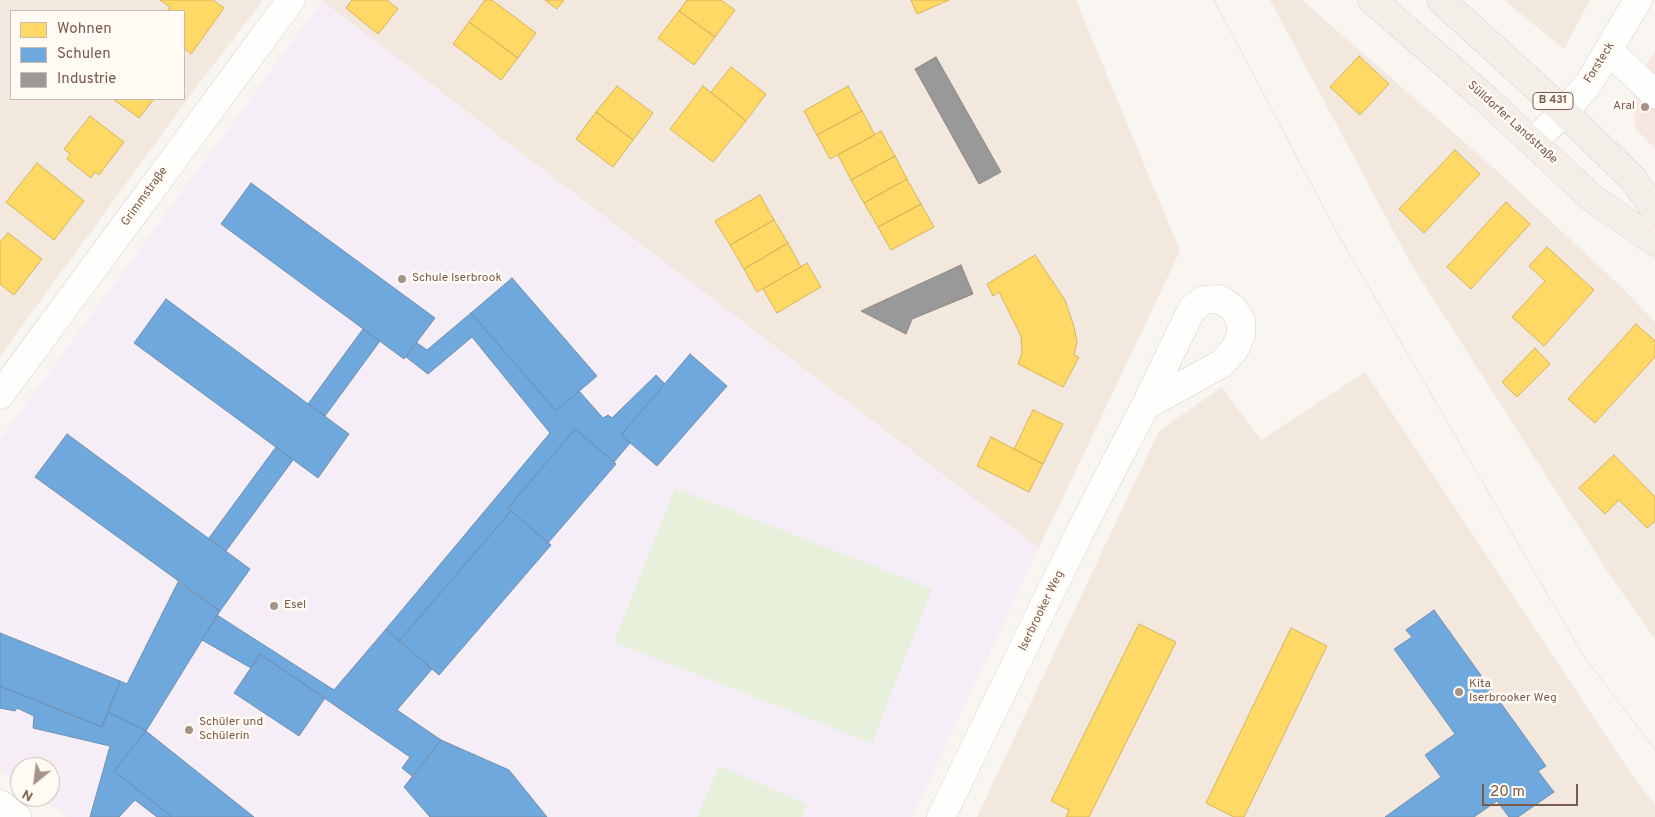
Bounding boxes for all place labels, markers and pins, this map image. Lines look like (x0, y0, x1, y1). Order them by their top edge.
place label: Aral (1613, 100, 1635, 114)
marker: Aral (1639, 101, 1651, 113)
place label: Schule Iserbrook (412, 272, 502, 286)
marker: Schule Iserbrook (396, 273, 408, 285)
place label: Esel (284, 599, 306, 613)
marker: Esel (268, 600, 280, 612)
place label: Kita Iserbrooker Weg (1469, 678, 1557, 706)
marker: Kita Iserbrooker Weg (1453, 686, 1465, 698)
place label: Schüler und Schülerin (199, 716, 263, 744)
marker: Schüler und Schülerin (183, 724, 195, 736)

